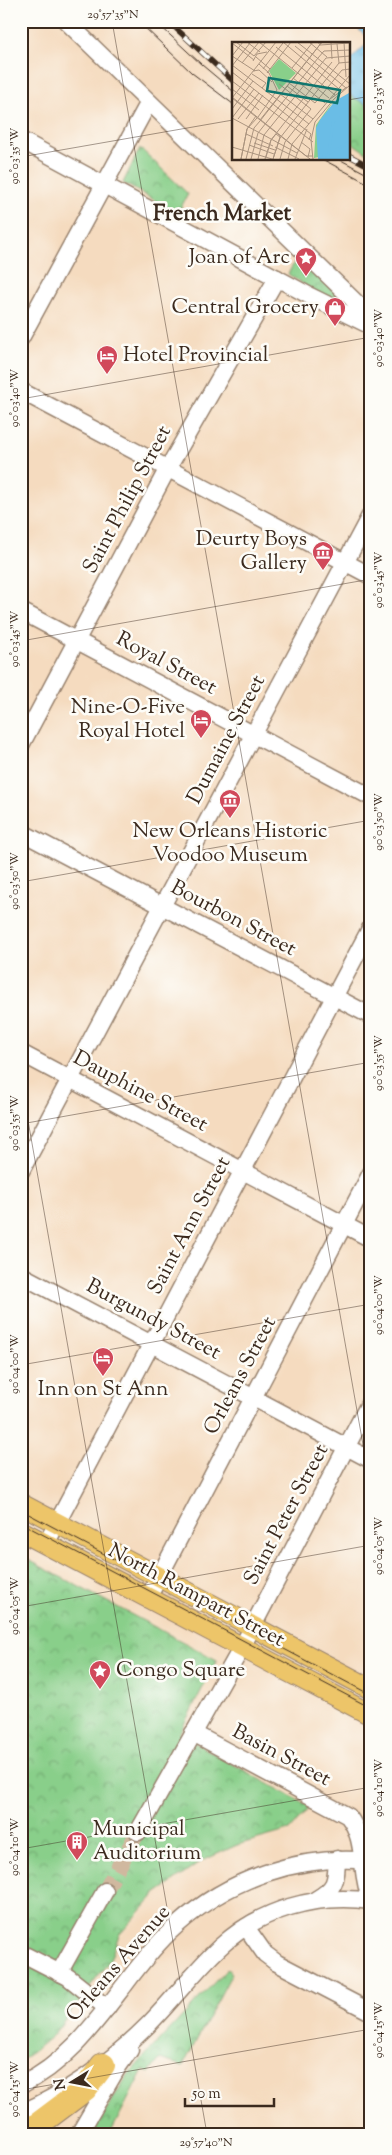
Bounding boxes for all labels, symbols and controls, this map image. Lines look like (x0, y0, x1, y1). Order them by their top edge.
text: 29°57'35"N (87, 6, 139, 24)
inset map (232, 42, 350, 160)
text: 90°03'35"W (370, 68, 388, 125)
text: 90°03'35"W (6, 127, 24, 184)
district label: French Market (153, 199, 291, 231)
place label: Joan of Arc (188, 243, 290, 273)
place icon: Joan of Arc (294, 246, 318, 277)
place label: Central Grocery (171, 293, 320, 323)
shop icon: Central Grocery (323, 296, 347, 327)
text: 90°03'40"W (370, 308, 388, 367)
place label: Hotel Provincial (123, 341, 269, 371)
hotel icon: Hotel Provincial (95, 344, 119, 375)
text: 90°03'40"W (6, 368, 24, 427)
street label: Saint Philip Street (76, 420, 180, 580)
place label: Deurty Boys Gallery (196, 525, 308, 579)
museum icon: Deurty Boys Gallery (311, 540, 335, 571)
text: 90°03'45"W (370, 551, 388, 608)
text: 90°03'45"W (6, 610, 24, 667)
street label: Royal Street (110, 625, 222, 703)
street label: Dumaine Street (180, 670, 274, 810)
place label: Nine-O-Five Royal Hotel (71, 693, 185, 747)
hotel icon: Nine-O-Five Royal Hotel (189, 708, 213, 739)
museum icon: New Orleans Historic Voodoo Museum (218, 788, 242, 819)
text: 90°03'50"W (370, 792, 388, 851)
place label: New Orleans Historic Voodoo Museum (133, 817, 327, 871)
text: 90°03'50"W (6, 851, 24, 910)
street label: Bourbon Street (165, 873, 301, 965)
text: 90°03'55"W (370, 1034, 388, 1091)
street label: Dauphine Street (67, 1044, 213, 1140)
text: 90°03'55"W (6, 1094, 24, 1151)
street label: Saint Ann Street (141, 1152, 239, 1300)
street label: Burgundy Street (80, 1272, 226, 1368)
text: 90°04'00"W (370, 1274, 388, 1335)
street label: Orleans Street (197, 1311, 285, 1441)
text: 90°04'00"W (6, 1333, 24, 1394)
hotel icon: Inn on St Ann (91, 1346, 115, 1377)
place label: Inn on St Ann (38, 1375, 168, 1405)
street label: Saint Peter Street (237, 1439, 337, 1591)
text: 90°04'05"W (370, 1516, 388, 1575)
street label: North Rampart Street (102, 1537, 290, 1655)
text: 90°04'05"W (6, 1576, 24, 1635)
place label: Congo Square (116, 1656, 245, 1686)
place icon: Congo Square (88, 1659, 112, 1690)
street label: Basin Street (226, 1717, 336, 1795)
text: 90°04'10"W (370, 1758, 388, 1817)
place label: Municipal Auditorium (93, 1815, 201, 1869)
text: 90°04'10"W (6, 1817, 24, 1876)
building icon: Municipal Auditorium (65, 1830, 89, 1861)
street label: Orleans Avenue (60, 1899, 178, 2029)
text: 90°04'15"W (370, 2001, 388, 2058)
north arrow (48, 2058, 98, 2108)
text: 90°04'15"W (6, 2060, 24, 2117)
scale bar (185, 2075, 273, 2107)
text: N (50, 2077, 72, 2091)
text: 50 m (191, 2084, 221, 2105)
text: 29°57'40"N (179, 2134, 233, 2152)

